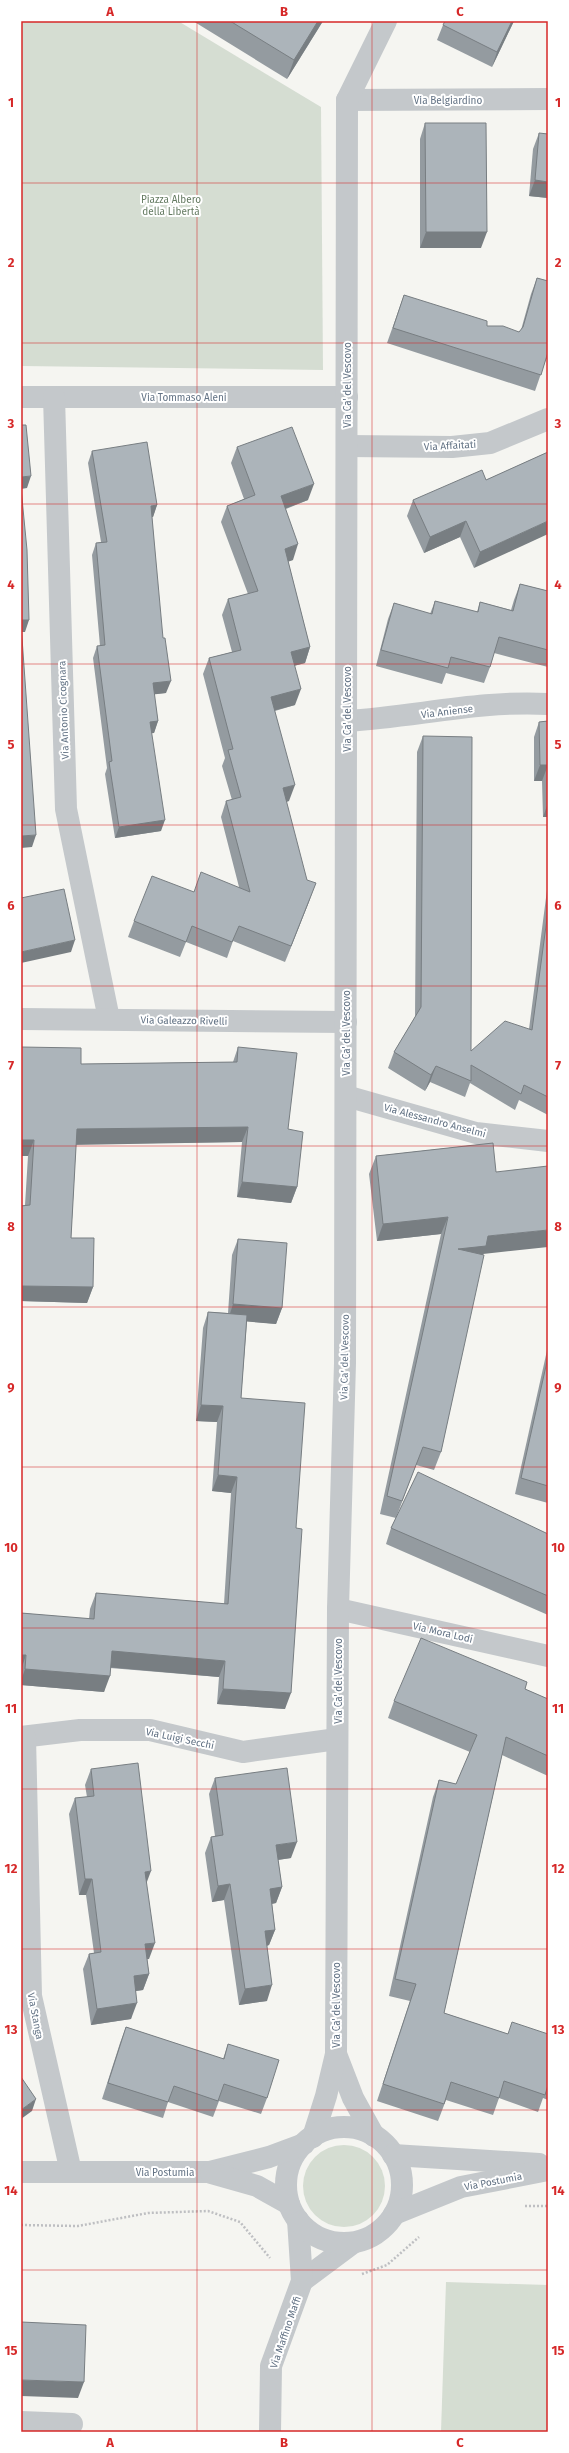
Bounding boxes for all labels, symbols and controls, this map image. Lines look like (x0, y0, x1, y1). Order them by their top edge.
text: A (105, 4, 114, 19)
text: B (280, 4, 288, 19)
text: C (456, 4, 464, 19)
text: 1 (8, 95, 14, 110)
street label: Via Belgiardino (414, 95, 482, 107)
text: 1 (555, 95, 561, 110)
park label: Piazza Albero della Libertà (141, 194, 201, 218)
text: 2 (8, 255, 15, 270)
text: 2 (555, 255, 562, 270)
street label: Via Ca' del Vescovo (342, 342, 354, 428)
street label: Via Tommaso Aleni (141, 392, 227, 404)
text: 3 (7, 416, 15, 431)
text: 3 (554, 416, 562, 431)
street label: Via Affaitati (424, 439, 477, 453)
text: 4 (7, 577, 15, 592)
text: 4 (554, 577, 562, 592)
street label: Via Antonio Cicognara (56, 660, 72, 760)
street label: Via Ca' del Vescovo (342, 666, 354, 752)
street label: Via Aniense (420, 703, 474, 721)
text: 5 (8, 737, 15, 752)
text: 5 (555, 737, 562, 752)
text: 6 (7, 898, 15, 913)
text: 6 (554, 898, 562, 913)
street label: Via Ca' del Vescovo (341, 990, 353, 1076)
street label: Via Galeazzo Rivelli (140, 1014, 228, 1028)
text: 7 (8, 1058, 14, 1073)
text: 7 (555, 1058, 561, 1073)
street label: Via Alessandro Anselmi (382, 1102, 487, 1140)
text: 8 (7, 1219, 15, 1234)
text: 8 (554, 1219, 562, 1234)
street label: Via Ca' del Vescovo (338, 1314, 352, 1400)
text: 9 (7, 1380, 15, 1395)
text: 9 (554, 1380, 562, 1395)
text: 10 (4, 1540, 18, 1555)
text: 10 (551, 1540, 565, 1555)
street label: Via Mora Lodi (412, 1620, 474, 1646)
street label: Via Ca' del Vescovo (333, 1638, 345, 1724)
text: 11 (5, 1701, 17, 1716)
text: 11 (552, 1701, 564, 1716)
street label: Via Luigi Secchi (145, 1726, 215, 1752)
text: 12 (5, 1861, 18, 1876)
text: 12 (552, 1861, 565, 1876)
street label: Via Ca' del Vescovo (331, 1962, 343, 2048)
street label: Via Stanga (25, 1992, 45, 2041)
text: 13 (5, 2022, 18, 2037)
text: 13 (552, 2022, 565, 2037)
street label: Via Postumia (136, 2167, 194, 2179)
street label: Via Postumia (463, 2170, 523, 2193)
text: 14 (4, 2183, 18, 2198)
text: 14 (551, 2183, 565, 2198)
street label: Via Maffino Maffi (268, 2295, 304, 2370)
text: 15 (4, 2343, 18, 2358)
text: 15 (551, 2343, 565, 2358)
text: A (105, 2435, 114, 2450)
text: B (280, 2435, 288, 2450)
text: C (456, 2435, 464, 2450)

